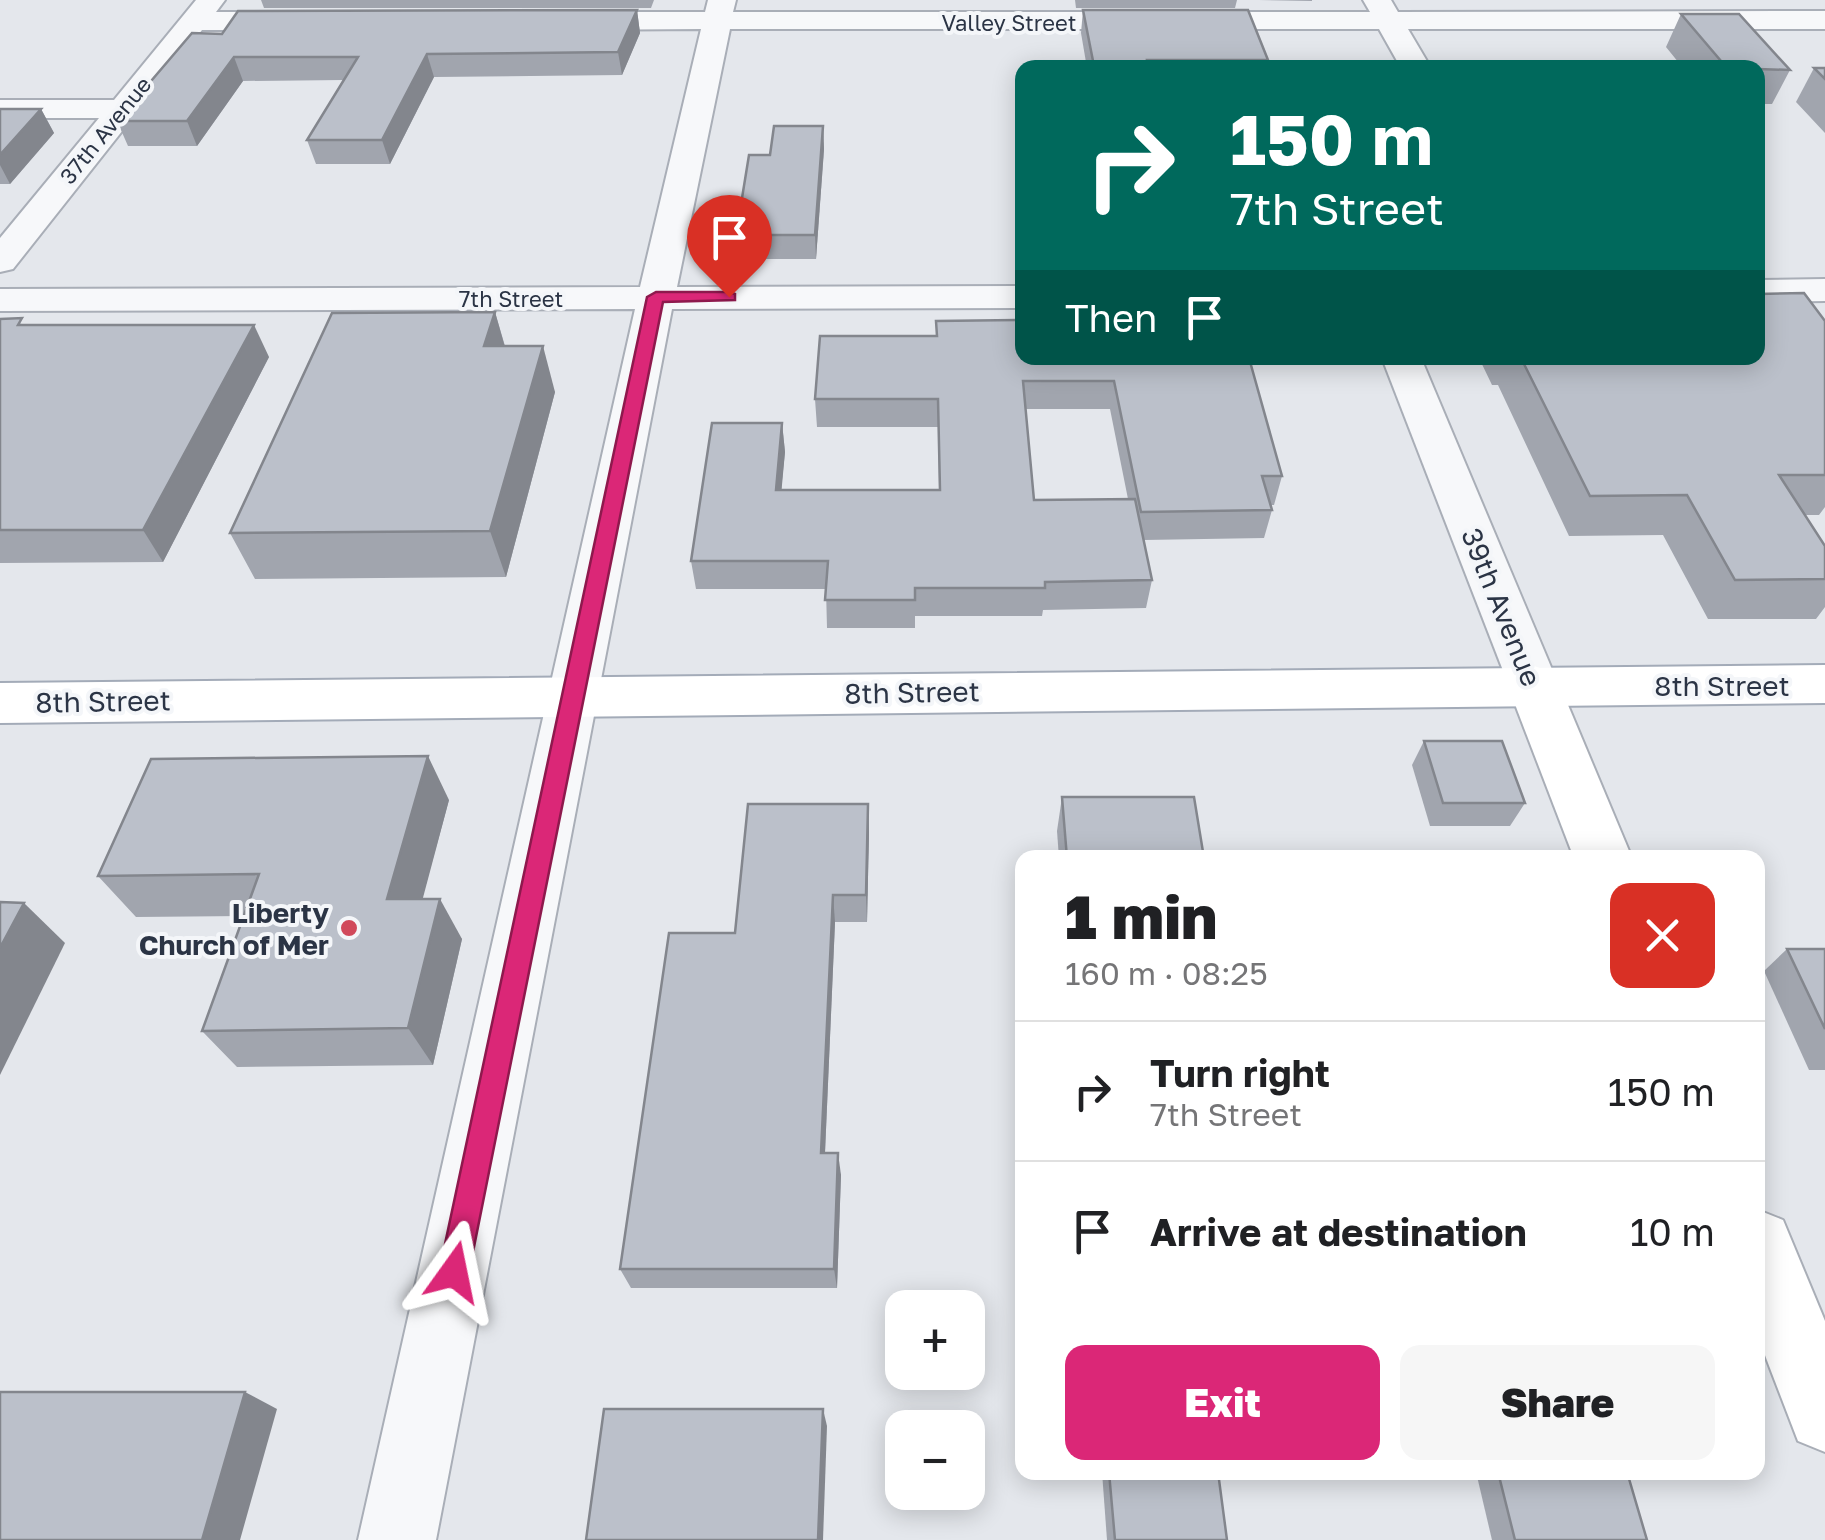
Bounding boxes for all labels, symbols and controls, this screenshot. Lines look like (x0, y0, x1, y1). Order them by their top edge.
street label: Valley Street (942, 9, 1076, 36)
street label: 37th Avenue (54, 71, 156, 189)
text: 150 m (1230, 96, 1433, 180)
icon: right (1065, 100, 1195, 230)
text: 7th Street (1230, 181, 1444, 235)
pin (687, 195, 772, 298)
icon: arrive (702, 210, 757, 265)
street label: 7th Street (459, 285, 563, 312)
icon: arrive (1177, 290, 1232, 345)
text: Then (1065, 295, 1157, 340)
street label: 39th Avenue (1455, 523, 1549, 691)
street label: 8th Street (1654, 669, 1790, 702)
street label: 8th Street (844, 674, 980, 710)
street label: 8th Street (35, 683, 171, 719)
text: 1 min (1065, 880, 1217, 952)
button: close (1610, 883, 1715, 988)
place label: Liberty Church of Mer (139, 896, 329, 961)
marker: Liberty Church of Mer (338, 917, 360, 939)
text: 160 m · 08:25 (1065, 954, 1268, 992)
text: Turn right (1150, 1050, 1330, 1095)
icon: right (1065, 1064, 1120, 1119)
text: 150 m (1608, 1069, 1715, 1114)
text: 7th Street (1150, 1095, 1302, 1133)
icon: arrive (1065, 1204, 1120, 1259)
text: Arrive at destination (1150, 1209, 1527, 1254)
text: 10 m (1630, 1209, 1715, 1254)
position arrow (402, 1220, 506, 1324)
map controls (885, 1290, 985, 1510)
button: + (885, 1290, 985, 1390)
button: Exit (1065, 1345, 1380, 1460)
button: Share (1400, 1345, 1715, 1460)
button: − (885, 1410, 985, 1510)

